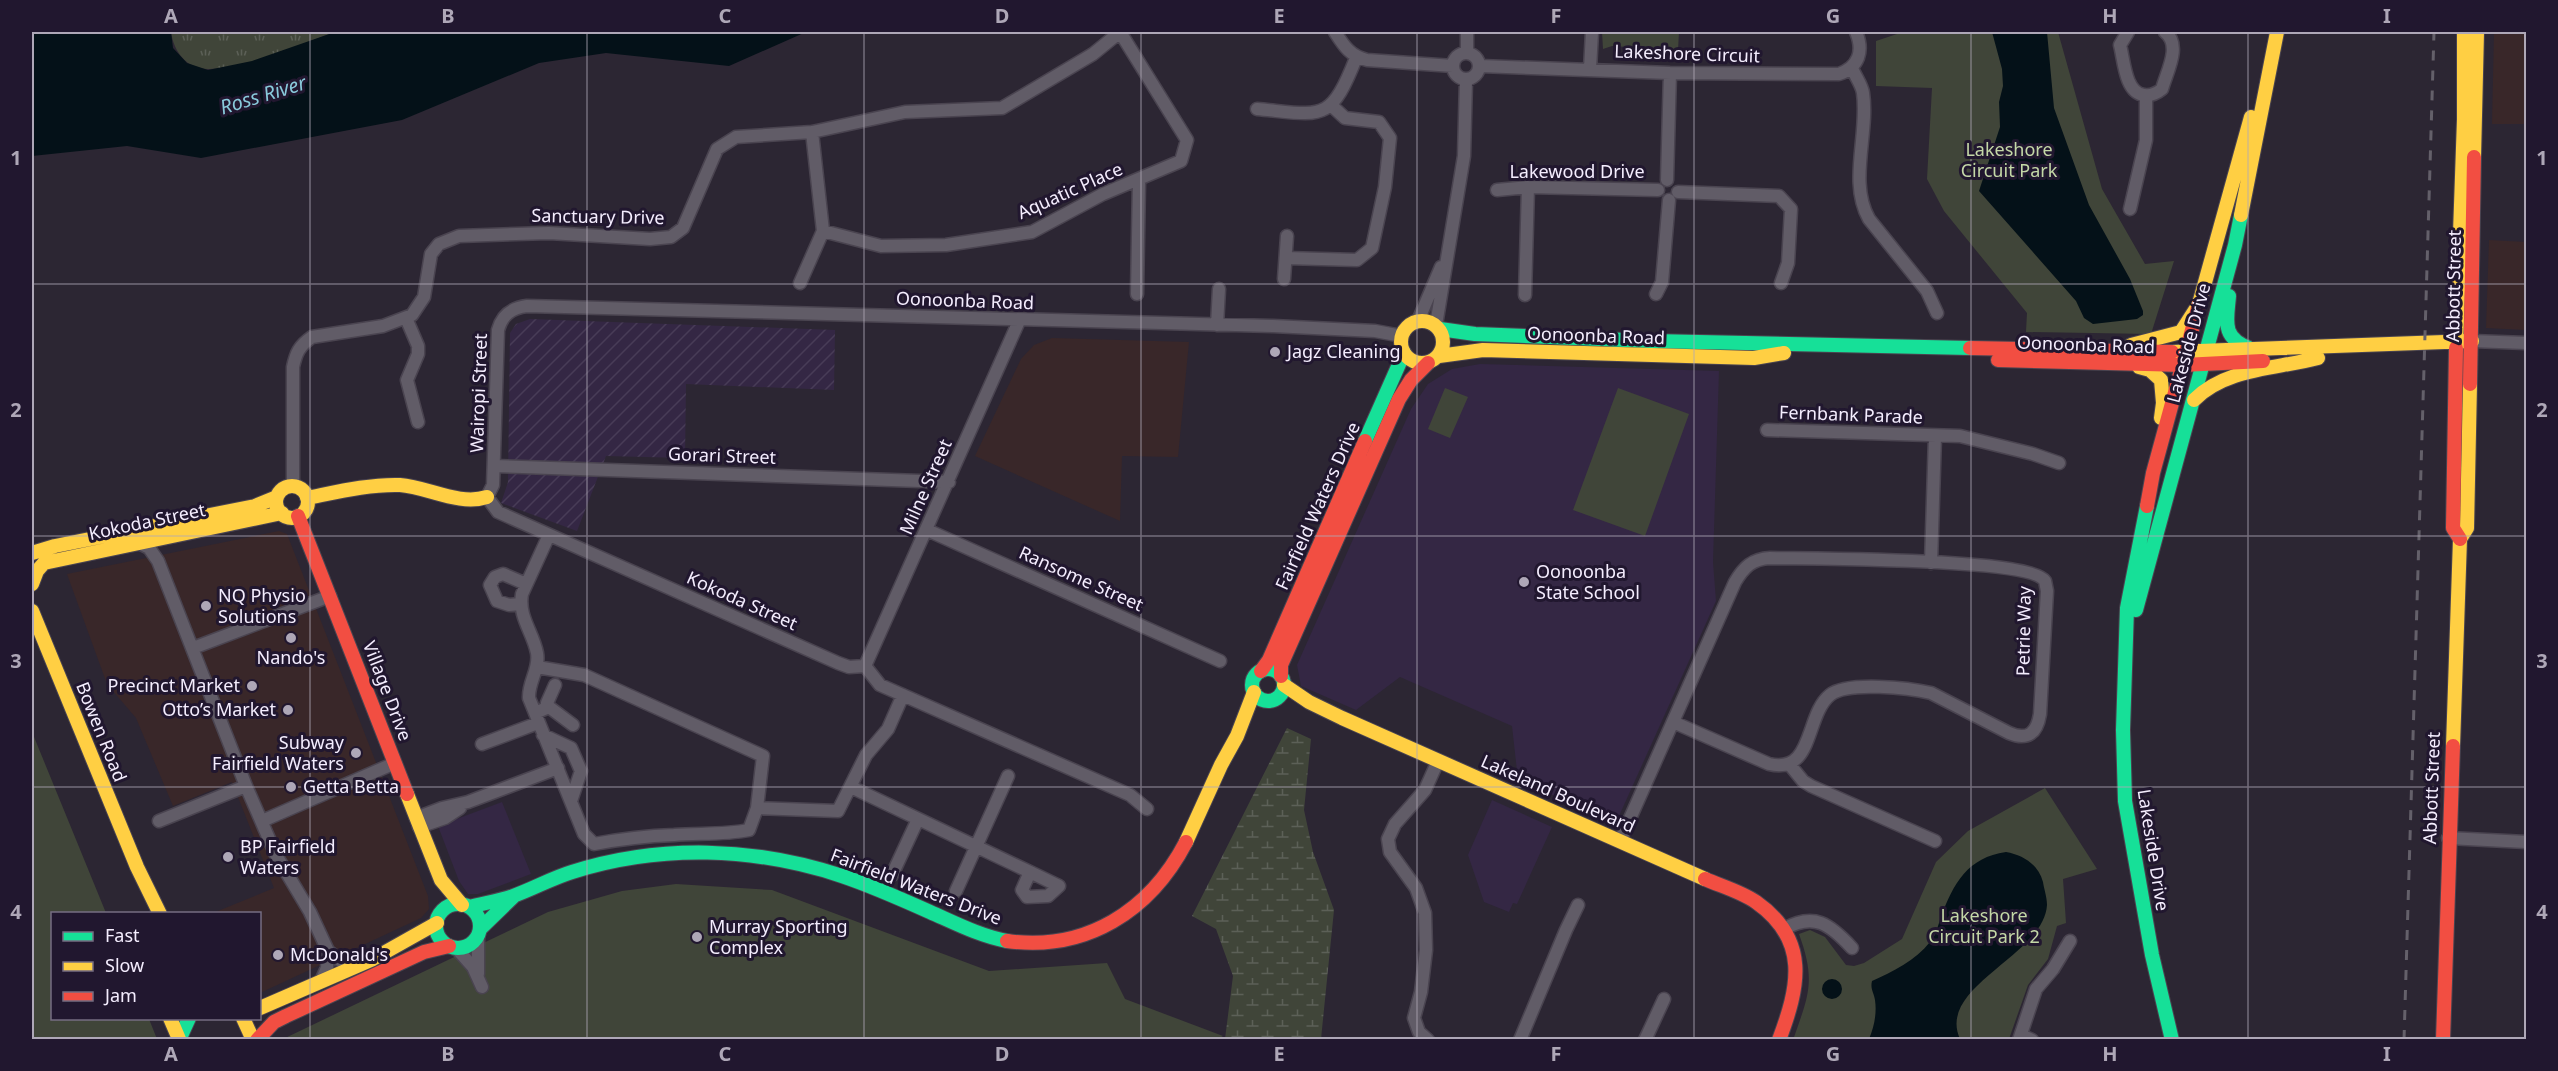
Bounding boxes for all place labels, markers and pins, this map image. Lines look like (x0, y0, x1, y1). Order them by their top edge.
place label: Jagz Cleaning (1285, 339, 1400, 363)
marker: Jagz Cleaning (1268, 345, 1282, 359)
place label: Oonoonba State School (1536, 559, 1640, 604)
marker: Oonoonba State School (1517, 575, 1531, 589)
place label: NQ Physio Solutions (218, 583, 306, 628)
marker: NQ Physio Solutions (199, 599, 213, 613)
marker: Nando's (284, 631, 298, 645)
place label: Nando's (257, 645, 325, 669)
place label: Precinct Market (108, 673, 240, 697)
marker: Precinct Market (245, 679, 259, 693)
place label: Otto’s Market (162, 697, 277, 721)
marker: Otto’s Market (281, 703, 295, 717)
place label: Subway Fairfield Waters (212, 730, 345, 775)
marker: Subway Fairfield Waters (349, 746, 363, 760)
place label: Getta Betta (303, 774, 399, 798)
marker: Getta Betta (284, 780, 298, 794)
place label: BP Fairfield Waters (240, 834, 336, 879)
marker: BP Fairfield Waters (221, 850, 235, 864)
place label: Murray Sporting Complex (709, 914, 848, 959)
marker: Murray Sporting Complex (690, 930, 704, 944)
place label: McDonald's (290, 942, 388, 966)
marker: McDonald's (271, 948, 285, 962)

